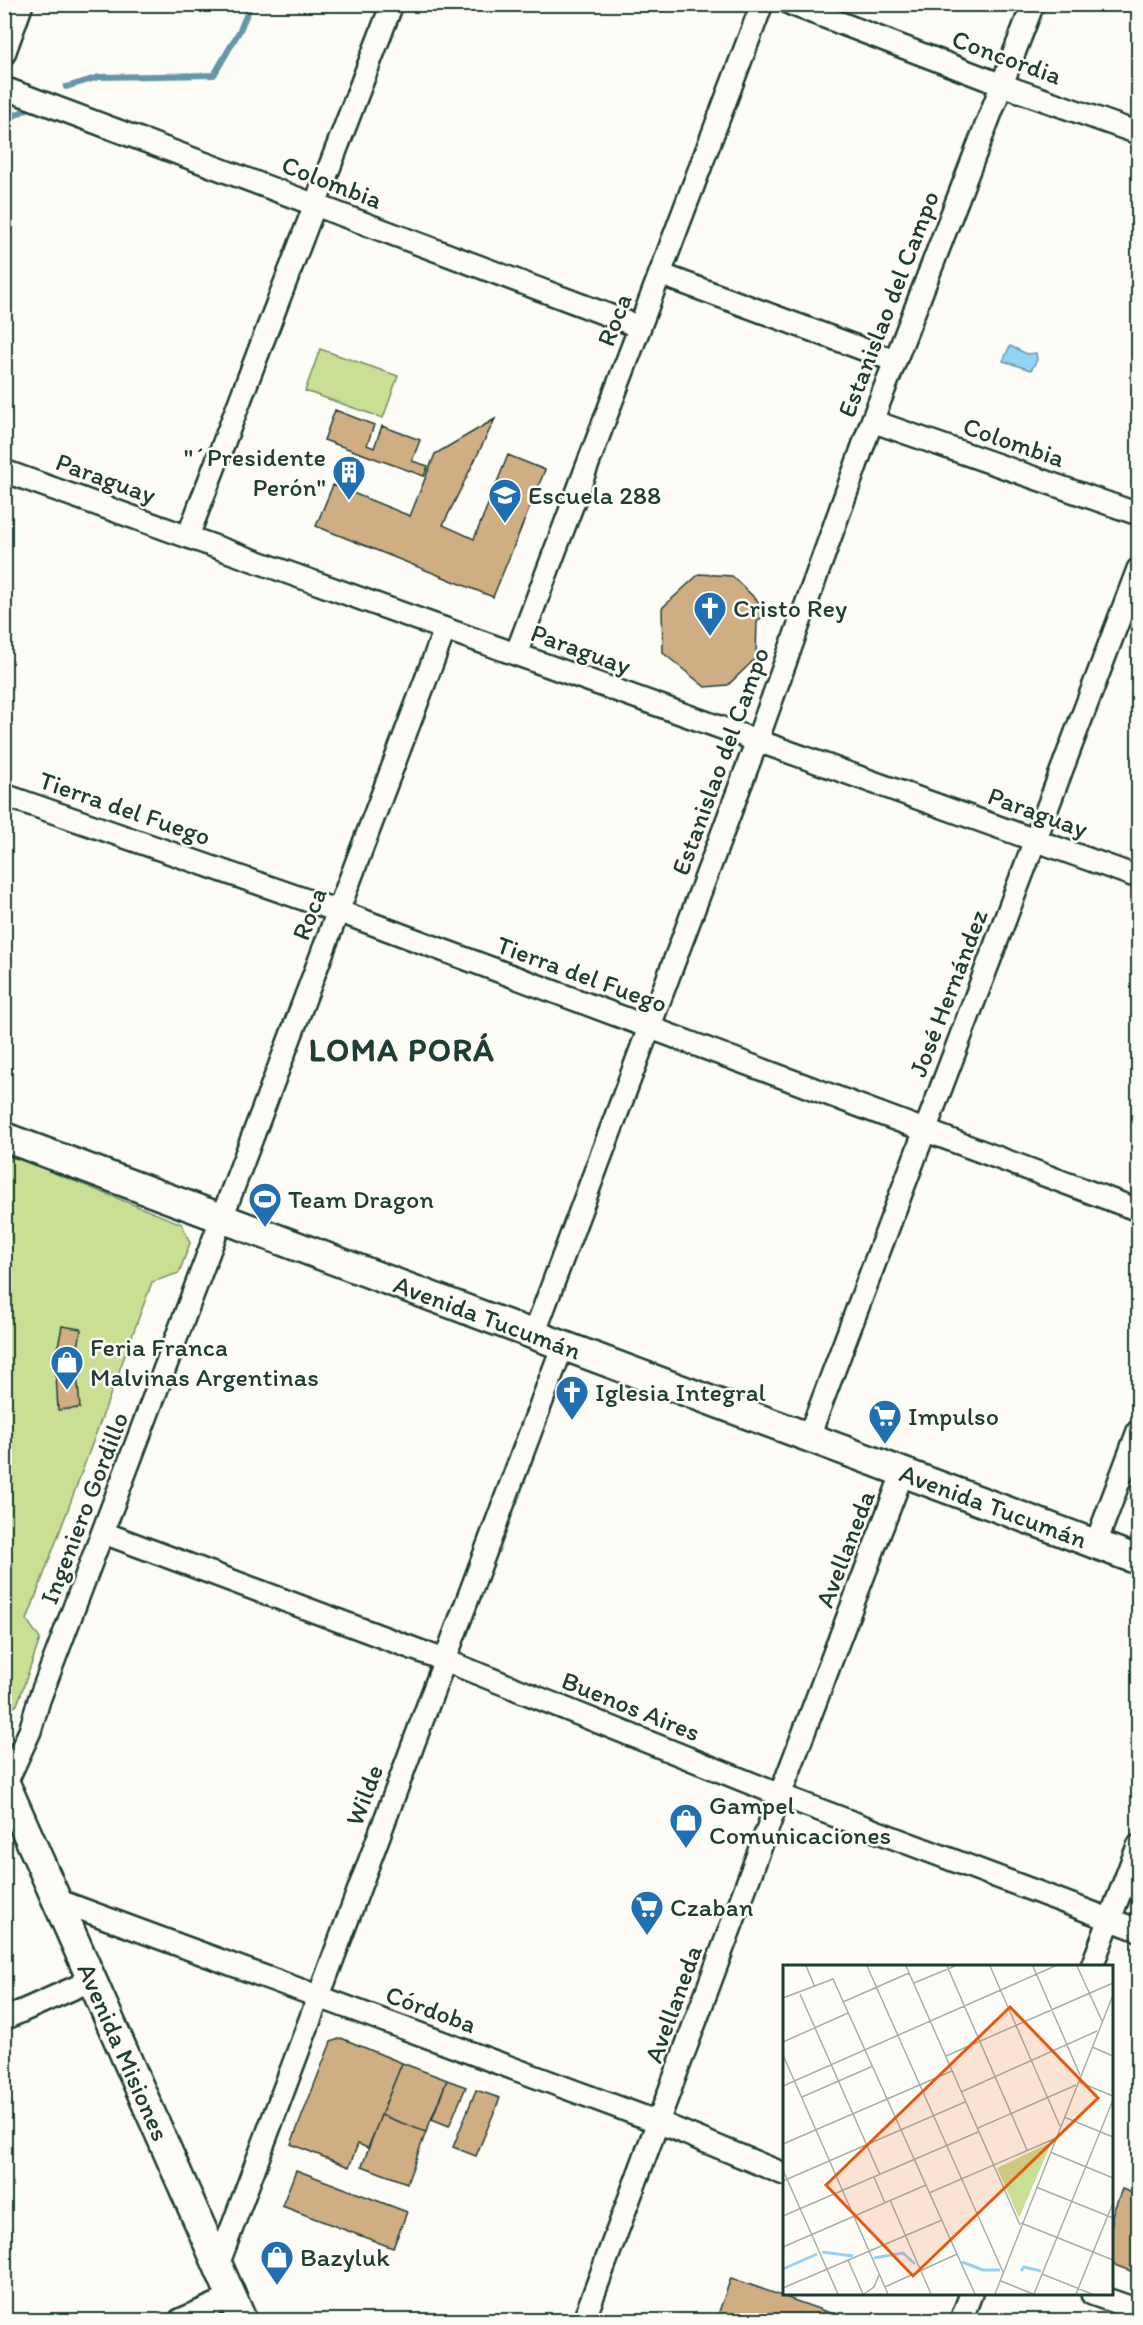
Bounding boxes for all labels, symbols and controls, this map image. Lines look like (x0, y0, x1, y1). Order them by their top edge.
street label: Concordia (948, 22, 1067, 92)
street label: Colombia (277, 148, 387, 216)
street label: Estanislao del Campo (830, 186, 946, 422)
street label: Roca (589, 289, 639, 351)
street label: Colombia (959, 410, 1069, 474)
place label: "´Presidente Perón" (184, 441, 326, 503)
street label: Paraguay (52, 445, 160, 511)
building icon: "´Presidente Perón" (331, 454, 367, 501)
school or university icon: Escuela 288 (487, 477, 523, 524)
place label: Escuela 288 (528, 479, 661, 511)
church icon: Cristo Rey (692, 590, 728, 637)
place label: Cristo Rey (733, 592, 847, 624)
street label: Paraguay (527, 616, 635, 682)
street label: Estanislao del Campo (664, 643, 776, 879)
street label: Tierra del Fuego (35, 764, 215, 852)
street label: Paraguay (984, 779, 1092, 845)
street label: Roca (284, 883, 334, 945)
street label: José Hernández (901, 905, 995, 1081)
street label: Tierra del Fuego (492, 928, 672, 1020)
district label: LOMA PORÁ (309, 1031, 495, 1069)
sports icon: Team Dragon (247, 1181, 283, 1228)
place label: Team Dragon (288, 1183, 434, 1215)
street label: Avenida Tucumán (389, 1268, 586, 1367)
place label: Feria Franca Malvinas Argentinas (90, 1331, 319, 1393)
shop icon: Feria Franca Malvinas Argentinas (49, 1344, 85, 1391)
church icon: Iglesia Integral (554, 1374, 590, 1421)
place label: Iglesia Integral (595, 1376, 766, 1408)
supermarket icon: Impulso (867, 1398, 903, 1445)
place label: Impulso (908, 1400, 999, 1432)
street label: Ingeniero Gordillo (33, 1407, 135, 1609)
street label: Avenida Tucumán (895, 1457, 1092, 1556)
street label: Avellaneda (808, 1485, 882, 1612)
street label: Buenos Aires (557, 1664, 705, 1748)
street label: Wilde (338, 1760, 390, 1830)
place label: Gampel Comunicaciones (709, 1789, 891, 1851)
shop icon: Gampel Comunicaciones (668, 1802, 704, 1849)
supermarket icon: Czaban (629, 1889, 665, 1936)
place label: Czaban (670, 1891, 754, 1923)
street label: Avellaneda (637, 1940, 709, 2067)
street label: Avenida Misiones (70, 1958, 177, 2146)
inset map (783, 1965, 1113, 2295)
street label: Córdoba (381, 1978, 481, 2040)
shop icon: Bazyluk (259, 2239, 295, 2286)
place label: Bazyluk (300, 2241, 390, 2273)

